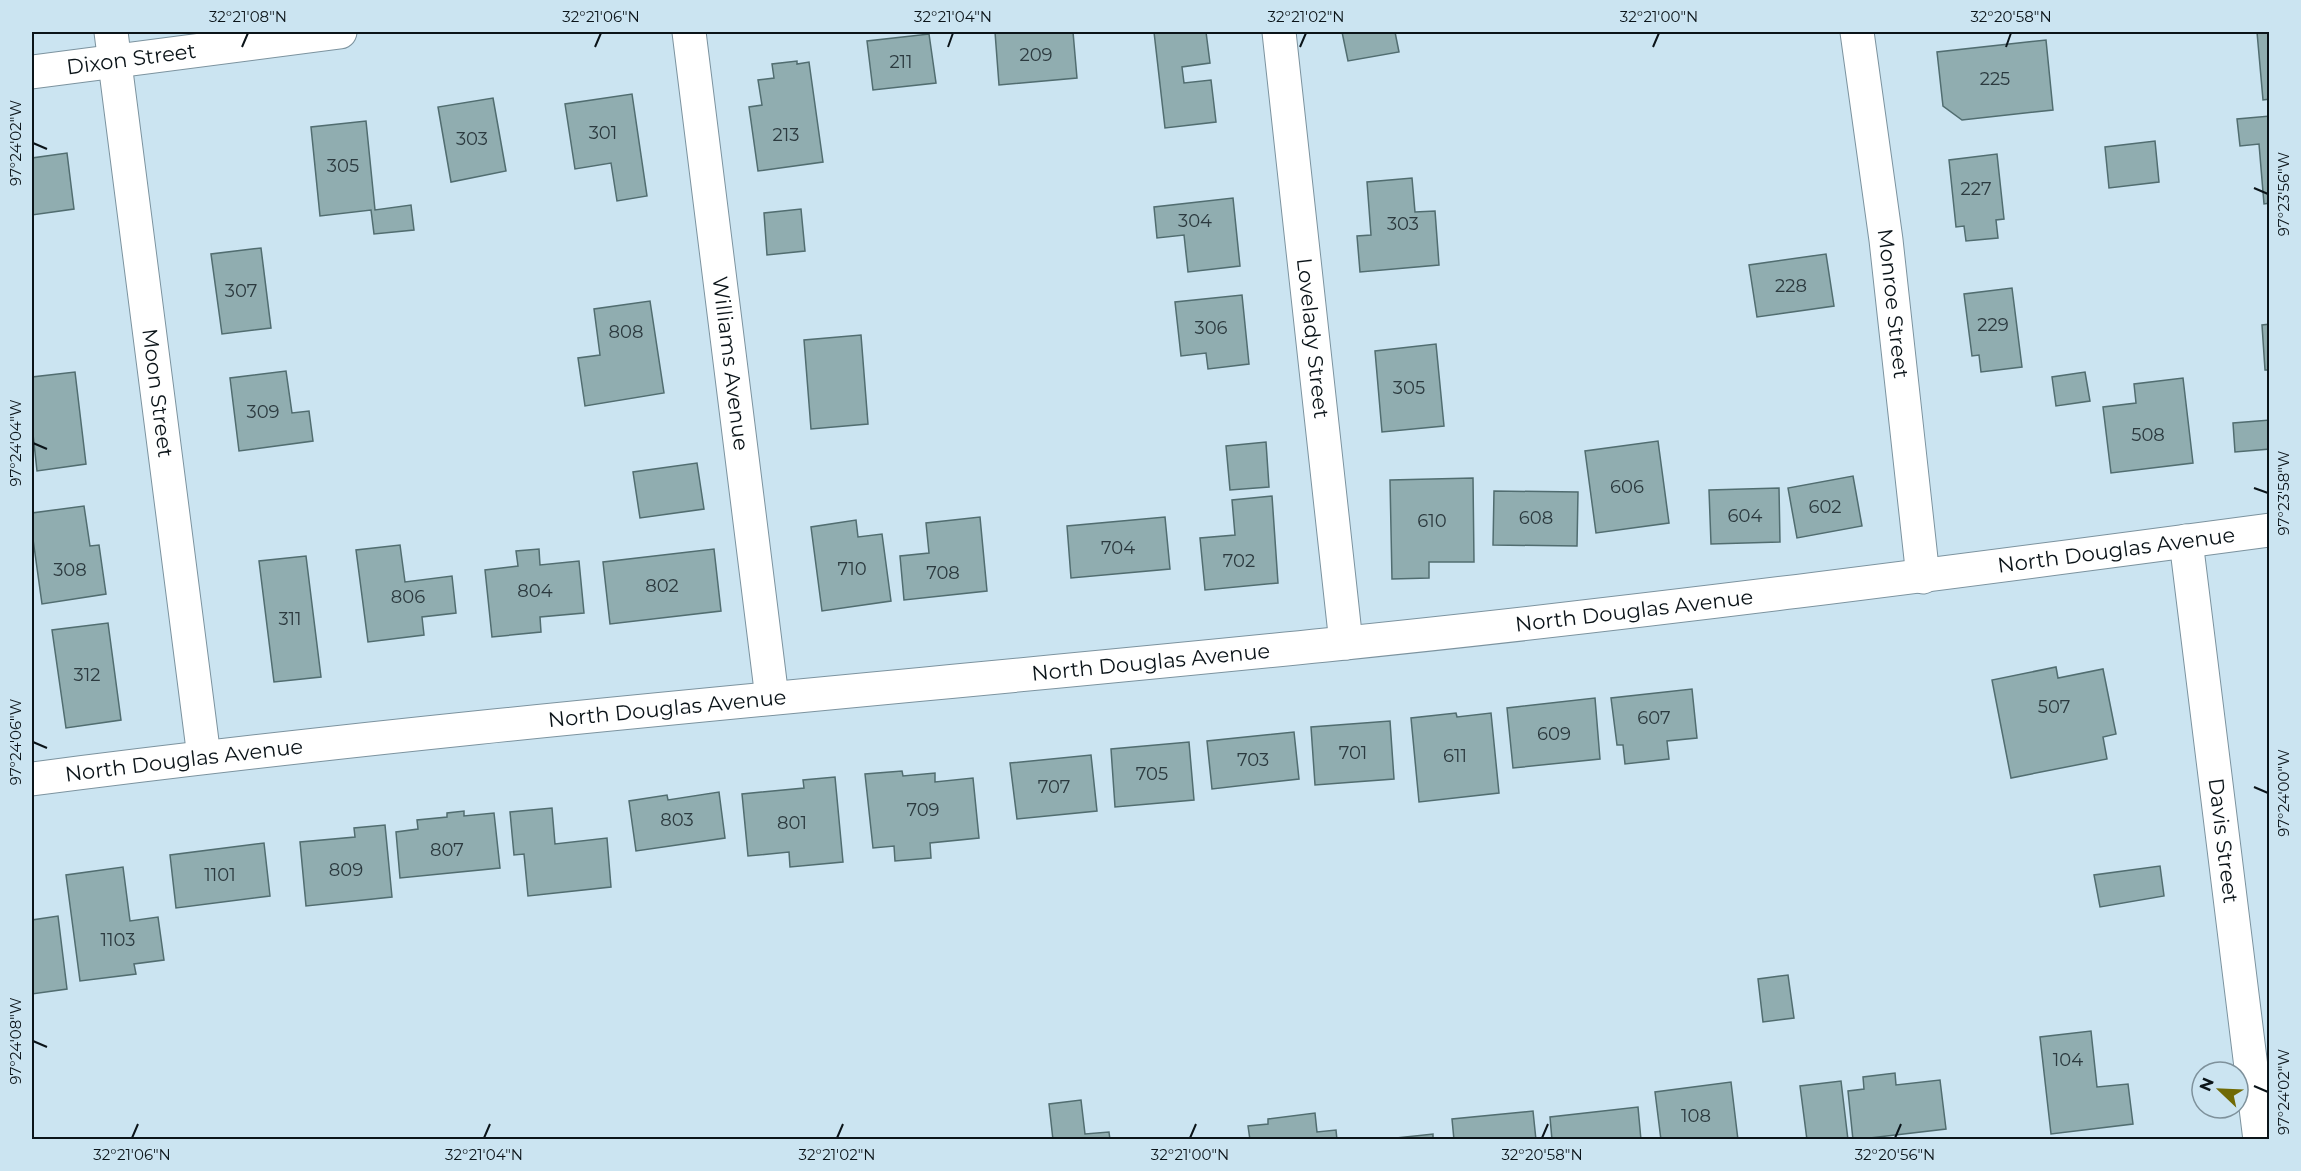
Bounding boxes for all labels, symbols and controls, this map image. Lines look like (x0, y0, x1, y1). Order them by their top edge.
text: 32°21'08"N (209, 7, 287, 26)
text: 32°21'06"N (562, 7, 640, 26)
text: 32°21'04"N (914, 7, 992, 26)
text: 32°21'02"N (1268, 7, 1344, 26)
text: 32°21'00"N (1620, 7, 1698, 26)
text: 32°20'58"N (1970, 7, 2052, 26)
street label: Dixon Street (65, 38, 197, 79)
house number: 209 (1019, 44, 1053, 66)
house number: 211 (889, 51, 913, 73)
house number: 225 (1980, 68, 2010, 90)
text: 97°24'02"W (6, 100, 25, 186)
house number: 301 (589, 122, 617, 144)
house number: 213 (773, 124, 799, 146)
house number: 303 (456, 128, 488, 150)
text: 97°23'56"W (2274, 151, 2293, 236)
house number: 305 (327, 155, 359, 177)
house number: 227 (1960, 178, 1992, 200)
house number: 304 (1178, 210, 1212, 232)
house number: 303 (1387, 213, 1419, 235)
street label: Monroe Street (1873, 227, 1914, 380)
street label: Lovelady Street (1292, 256, 1334, 420)
street label: Williams Avenue (708, 275, 754, 452)
house number: 228 (1775, 275, 1807, 297)
house number: 307 (225, 280, 257, 302)
house number: 229 (1977, 314, 2009, 336)
house number: 306 (1194, 317, 1228, 339)
house number: 808 (609, 321, 643, 343)
street label: Moon Street (137, 327, 178, 459)
house number: 305 (1393, 377, 1425, 399)
text: 97°24'04"W (6, 399, 25, 487)
house number: 309 (246, 401, 280, 423)
house number: 508 (2131, 424, 2165, 446)
text: 97°23'58"W (2274, 450, 2293, 535)
house number: 606 (1610, 476, 1644, 498)
house number: 602 (1808, 496, 1842, 518)
house number: 604 (1728, 505, 1762, 527)
house number: 608 (1519, 507, 1553, 529)
house number: 610 (1417, 510, 1447, 532)
street label: North Douglas Avenue (1996, 522, 2237, 578)
house number: 704 (1101, 537, 1135, 559)
house number: 702 (1223, 550, 1255, 572)
house number: 710 (837, 558, 867, 580)
house number: 308 (53, 559, 87, 581)
house number: 708 (926, 562, 960, 584)
house number: 802 (645, 575, 679, 597)
house number: 804 (517, 580, 553, 602)
street label: North Douglas Avenue (1514, 584, 1754, 637)
house number: 806 (391, 586, 425, 608)
house number: 311 (278, 608, 302, 630)
street label: North Douglas Avenue (1030, 638, 1271, 686)
house number: 312 (74, 664, 100, 686)
street label: North Douglas Avenue (547, 684, 787, 732)
house number: 507 (2038, 696, 2070, 718)
text: 97°24'06"W (6, 698, 25, 785)
house number: 607 (1637, 707, 1671, 729)
house number: 609 (1537, 723, 1571, 745)
street label: North Douglas Avenue (63, 733, 304, 787)
house number: 701 (1339, 742, 1367, 764)
house number: 611 (1443, 745, 1467, 767)
house number: 703 (1237, 749, 1269, 771)
text: 97°24'00"W (2274, 749, 2293, 837)
house number: 705 (1136, 763, 1168, 785)
house number: 707 (1038, 776, 1070, 798)
street label: Davis Street (2203, 777, 2244, 905)
house number: 709 (906, 799, 940, 821)
house number: 803 (660, 809, 694, 831)
house number: 801 (777, 812, 807, 834)
house number: 807 (430, 839, 464, 861)
house number: 809 (329, 859, 363, 881)
house number: 1101 (204, 864, 236, 886)
house number: 1103 (101, 929, 135, 951)
text: 97°24'08"W (6, 997, 25, 1085)
house number: 104 (2053, 1049, 2083, 1071)
text: 97°24'02"W (2274, 1049, 2293, 1135)
north arrow (2190, 1060, 2250, 1120)
text: N (2195, 1075, 2218, 1094)
house number: 108 (1681, 1105, 1711, 1127)
text: 32°21'06"N (93, 1145, 171, 1164)
text: 32°21'04"N (445, 1145, 523, 1164)
text: 32°21'02"N (799, 1145, 875, 1164)
text: 32°21'00"N (1151, 1145, 1229, 1164)
text: 32°20'58"N (1501, 1145, 1583, 1164)
text: 32°20'56"N (1855, 1145, 1935, 1164)

